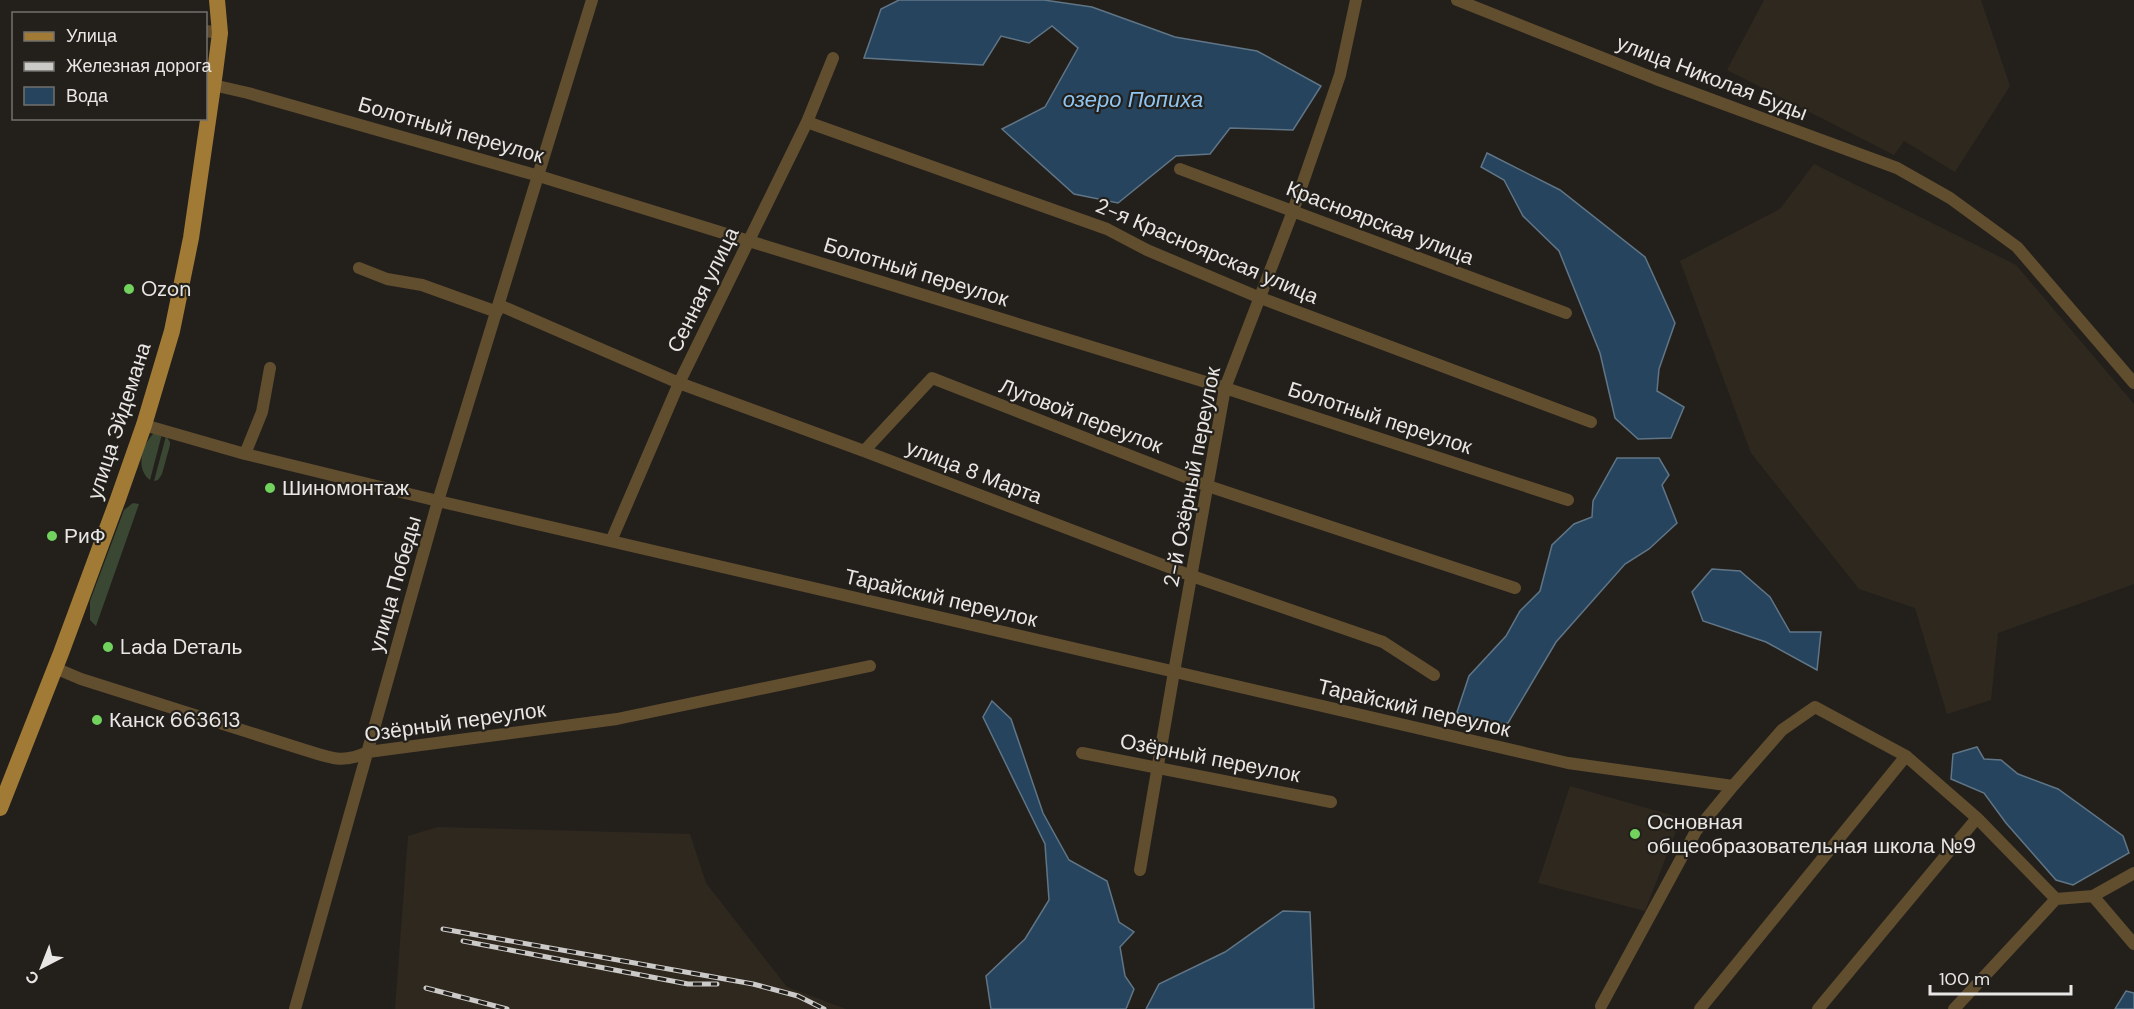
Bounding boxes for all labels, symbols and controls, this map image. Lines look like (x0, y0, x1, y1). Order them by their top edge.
legend (12, 12, 207, 120)
text: Улица (66, 24, 118, 48)
street label: улица Николая Буды (1613, 29, 1811, 127)
text: Железная дорога (66, 54, 212, 78)
text: Вода (66, 84, 109, 108)
water label: озеро Попиха (1063, 85, 1203, 114)
street label: Болотный переулок (355, 90, 548, 170)
street label: Красноярская улица (1282, 174, 1478, 272)
street label: 2-я Красноярская улица (1091, 191, 1323, 311)
street label: Сенная улица (661, 222, 746, 357)
street label: Болотный переулок (820, 231, 1013, 314)
place label: Ozon (141, 275, 191, 303)
marker: Ozon (122, 282, 136, 296)
street label: улица Эйдемана (80, 339, 158, 503)
street label: 2-й Озёрный переулок (1157, 364, 1227, 589)
street label: Луговой переулок (995, 372, 1167, 460)
street label: Болотный переулок (1284, 375, 1476, 461)
street label: улица 8 Марта (902, 433, 1046, 511)
place label: Шиномонтаж (282, 474, 409, 502)
marker: Шиномонтаж (263, 481, 277, 495)
street label: улица Победы (362, 513, 428, 655)
place label: РиФ (64, 522, 106, 550)
marker: РиФ (45, 529, 59, 543)
street label: Тарайский переулок (842, 562, 1041, 634)
place label: Lada Dеталь (120, 633, 242, 661)
marker: Lada Dеталь (101, 640, 115, 654)
street label: Тарайский переулок (1315, 672, 1514, 744)
street label: Озёрный переулок (362, 695, 548, 749)
place label: Канск 663613 (109, 706, 241, 734)
marker: Канск 663613 (90, 713, 104, 727)
street label: Озёрный переулок (1118, 727, 1303, 789)
place label: Основная общеобразовательная школа №9 (1647, 808, 1976, 860)
marker: Основная общеобразовательная школа №9 (1628, 827, 1642, 841)
north arrow (12, 937, 72, 997)
scale bar (1930, 958, 2071, 996)
text: С (21, 966, 44, 989)
text: 100 m (1939, 967, 1990, 991)

